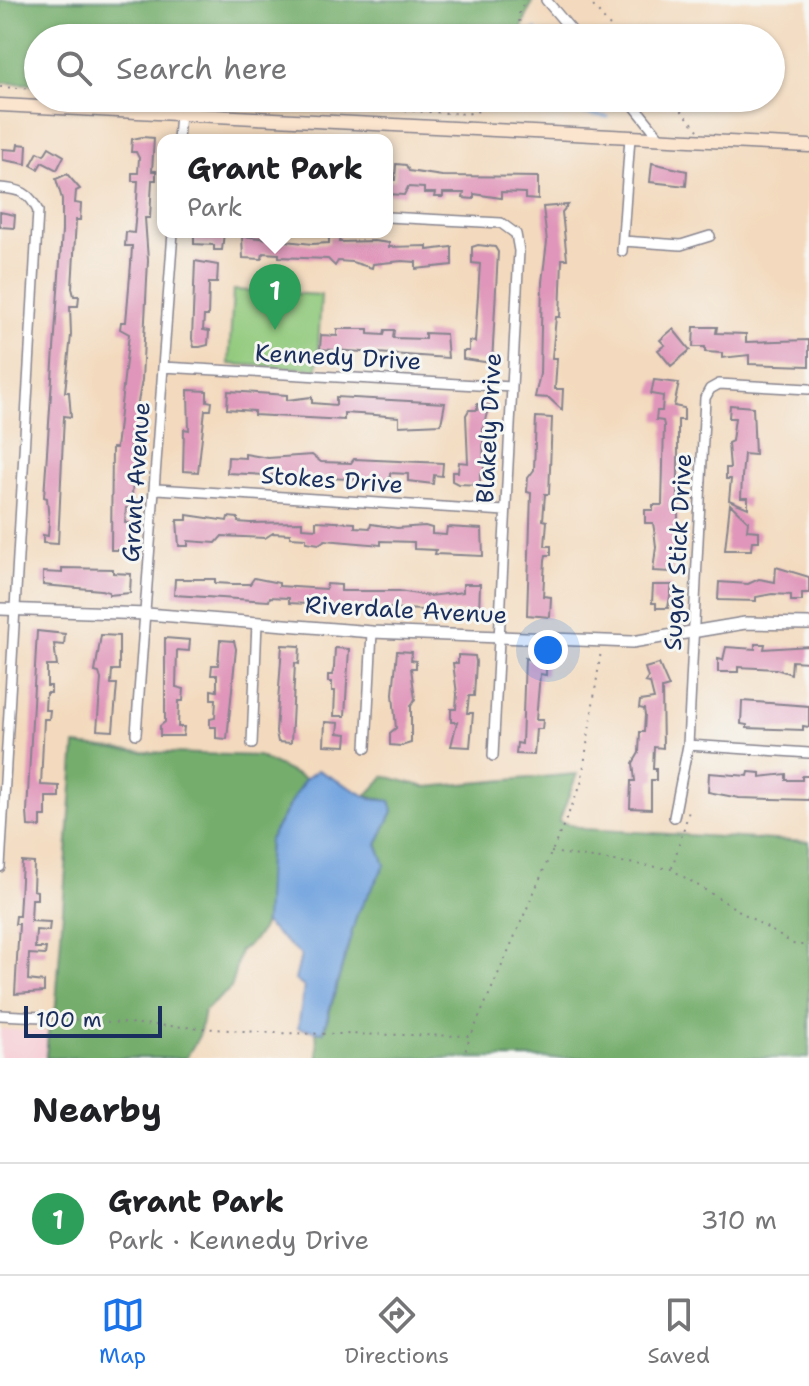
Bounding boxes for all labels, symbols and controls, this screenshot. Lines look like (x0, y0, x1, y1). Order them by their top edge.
search box (24, 24, 785, 112)
icon: search (52, 46, 96, 90)
text: Search here (116, 48, 287, 89)
popup (157, 134, 393, 238)
text: Grant Park (187, 148, 363, 189)
text: Park (187, 189, 243, 224)
pin: 1 (249, 264, 301, 330)
street label: Kennedy Drive (254, 337, 422, 377)
street label: Blakely Drive (469, 352, 509, 504)
street label: Grant Avenue (114, 401, 158, 563)
street label: Sugar Stick Drive (657, 453, 699, 651)
street label: Stokes Drive (260, 459, 404, 501)
street label: Riverdale Avenue (304, 589, 508, 631)
your location (528, 630, 568, 670)
scale bar (24, 1002, 162, 1038)
text: 100 m (36, 1005, 102, 1034)
text: Nearby (32, 1087, 162, 1133)
text: Grant Park (108, 1181, 284, 1222)
text: 1 (52, 1202, 64, 1237)
text: 310 m (701, 1202, 777, 1237)
text: Park · Kennedy Drive (108, 1222, 369, 1257)
tab: Map (99, 1293, 146, 1370)
tab: Directions (344, 1293, 449, 1370)
tab: Saved (647, 1293, 710, 1370)

